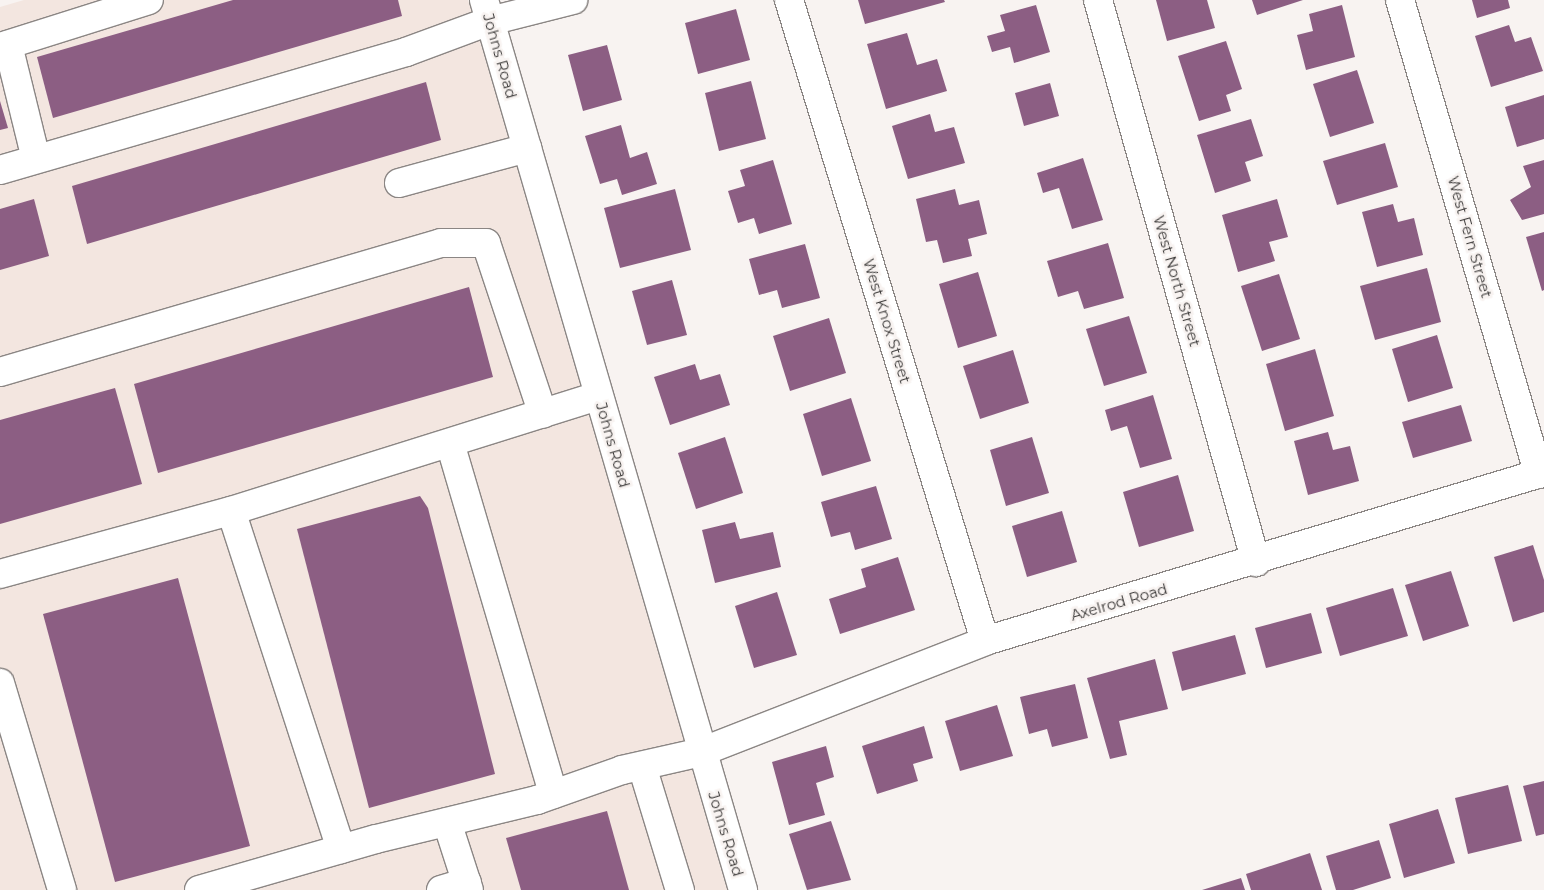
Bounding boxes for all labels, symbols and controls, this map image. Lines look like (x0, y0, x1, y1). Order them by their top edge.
street label: Johns Road (479, 11, 521, 101)
street label: West Fern Street (1444, 174, 1496, 300)
street label: West North Street (1150, 213, 1204, 349)
street label: West Knox Street (859, 257, 915, 385)
street label: Johns Road (592, 400, 634, 490)
street label: Axelrod Road (1069, 580, 1169, 624)
street label: Johns Road (705, 789, 747, 879)

